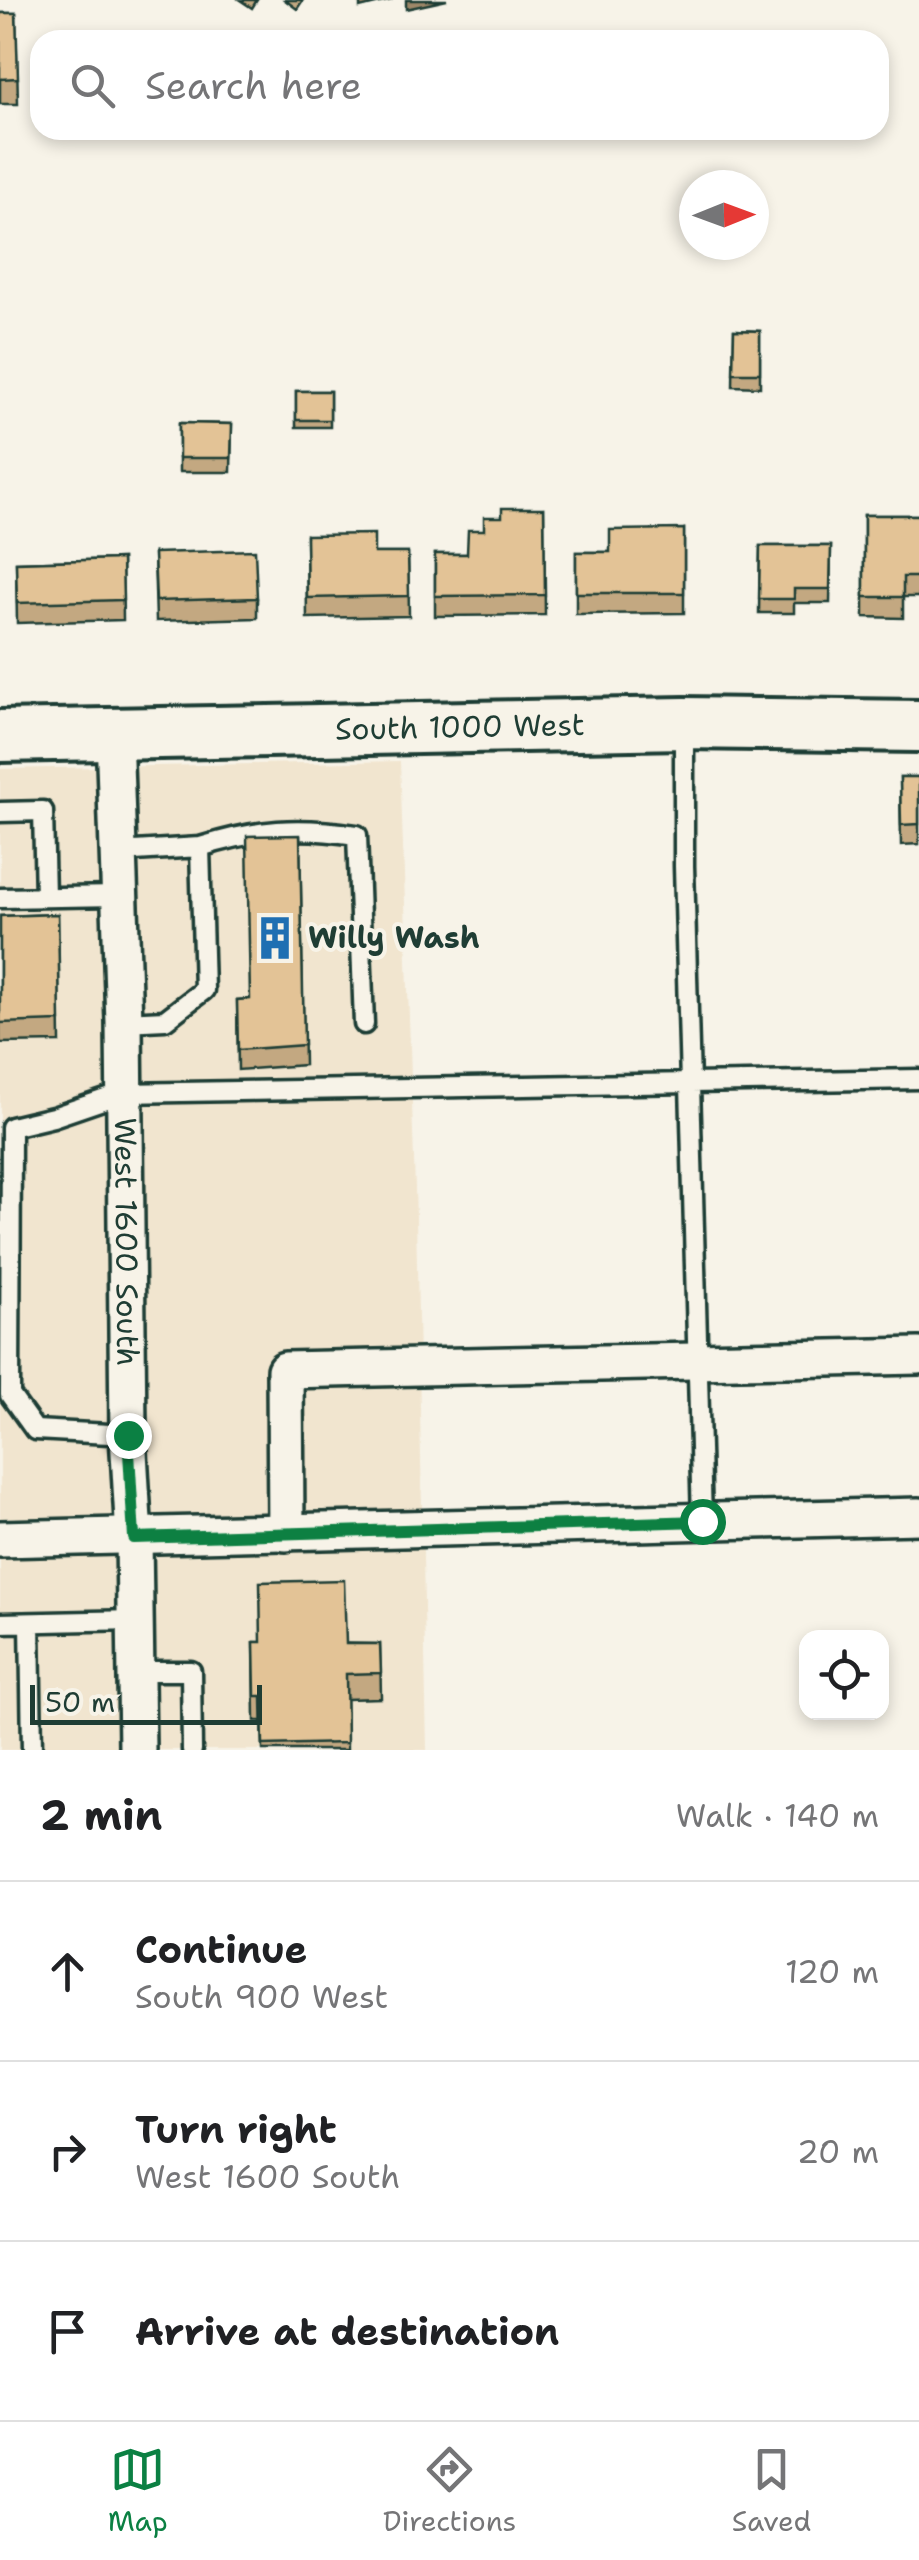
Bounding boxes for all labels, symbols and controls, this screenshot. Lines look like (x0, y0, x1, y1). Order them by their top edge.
search box (30, 30, 889, 140)
icon: search (65, 58, 120, 113)
text: Search here (145, 60, 362, 111)
north arrow (679, 170, 769, 260)
street label: South 1000 West (335, 704, 585, 750)
building icon: Willy Wash (251, 914, 299, 962)
place label: Willy Wash (308, 917, 480, 958)
street label: West 1600 South (105, 1117, 148, 1366)
route end (106, 1413, 152, 1459)
route start (680, 1499, 726, 1545)
map controls (799, 1630, 889, 1720)
button: locate (799, 1630, 889, 1720)
scale bar (30, 1680, 262, 1724)
text: 50 m (45, 1683, 115, 1721)
text: 2 min (40, 1787, 162, 1843)
text: Walk · 140 m (676, 1794, 879, 1837)
text: Continue (135, 1924, 307, 1975)
icon: ahead (40, 1944, 95, 1999)
text: 120 m (785, 1950, 879, 1993)
text: South 900 West (135, 1975, 388, 2018)
text: Turn right (135, 2104, 337, 2155)
icon: right (40, 2124, 95, 2179)
text: 20 m (797, 2130, 879, 2173)
text: West 1600 South (135, 2155, 400, 2198)
icon: arrive (40, 2304, 95, 2359)
text: Arrive at destination (135, 2306, 559, 2357)
tab: Map (108, 2442, 168, 2540)
tab: Directions (383, 2442, 516, 2540)
tab: Saved (732, 2442, 811, 2540)

